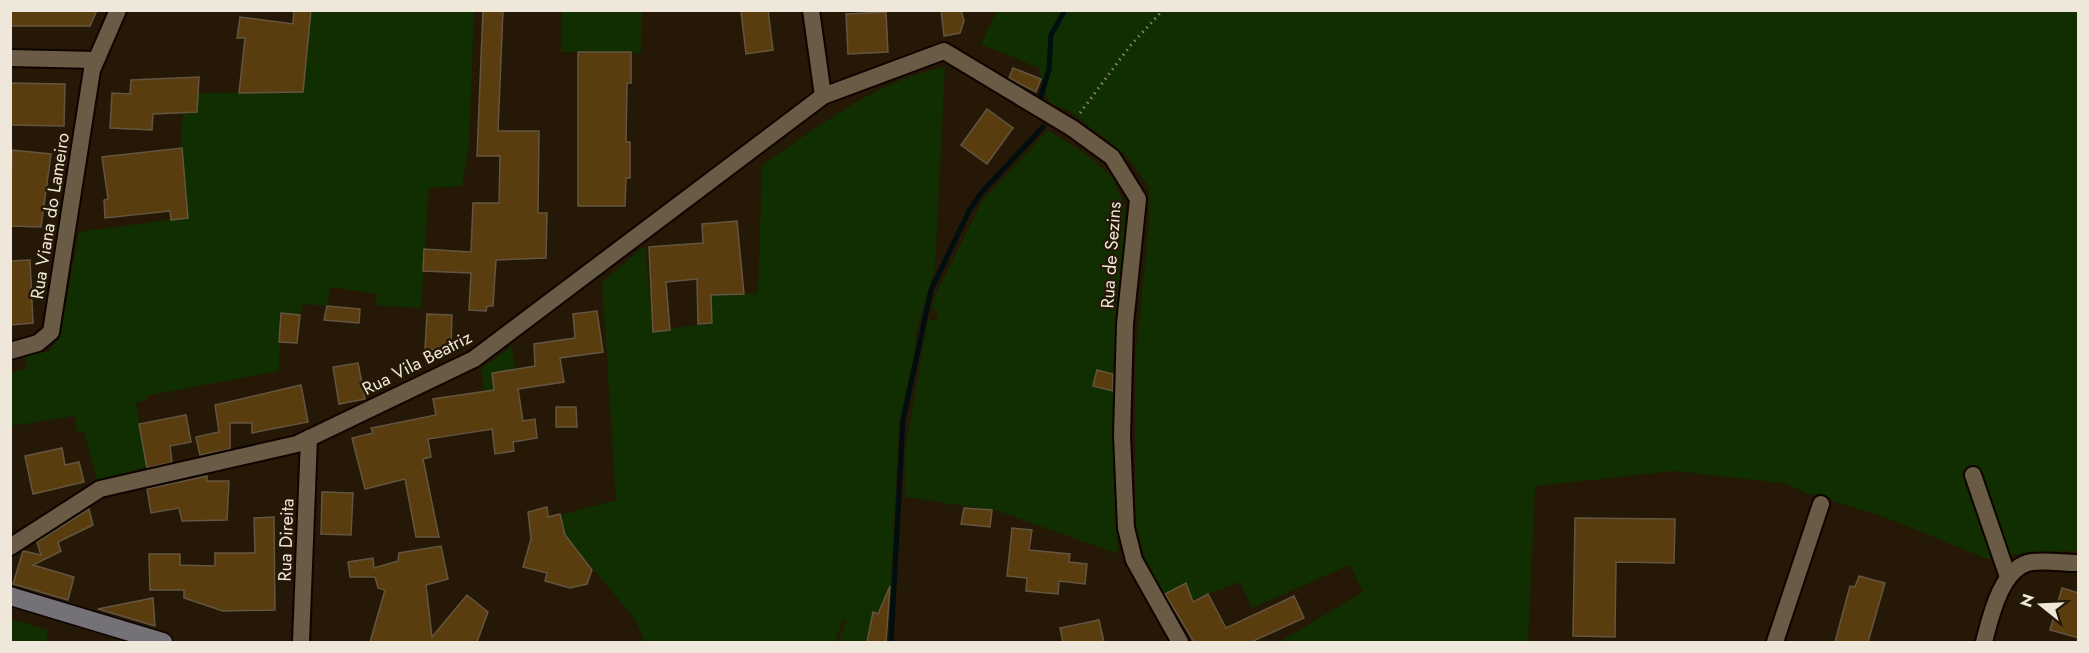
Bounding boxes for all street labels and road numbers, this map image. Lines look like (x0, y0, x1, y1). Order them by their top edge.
street label: Rua Viana do Lameiro (24, 131, 76, 301)
street label: Rua de Sezins (1094, 201, 1128, 309)
street label: Rua Vila Beatriz (358, 324, 477, 402)
street label: Rua Direita (272, 498, 300, 582)

